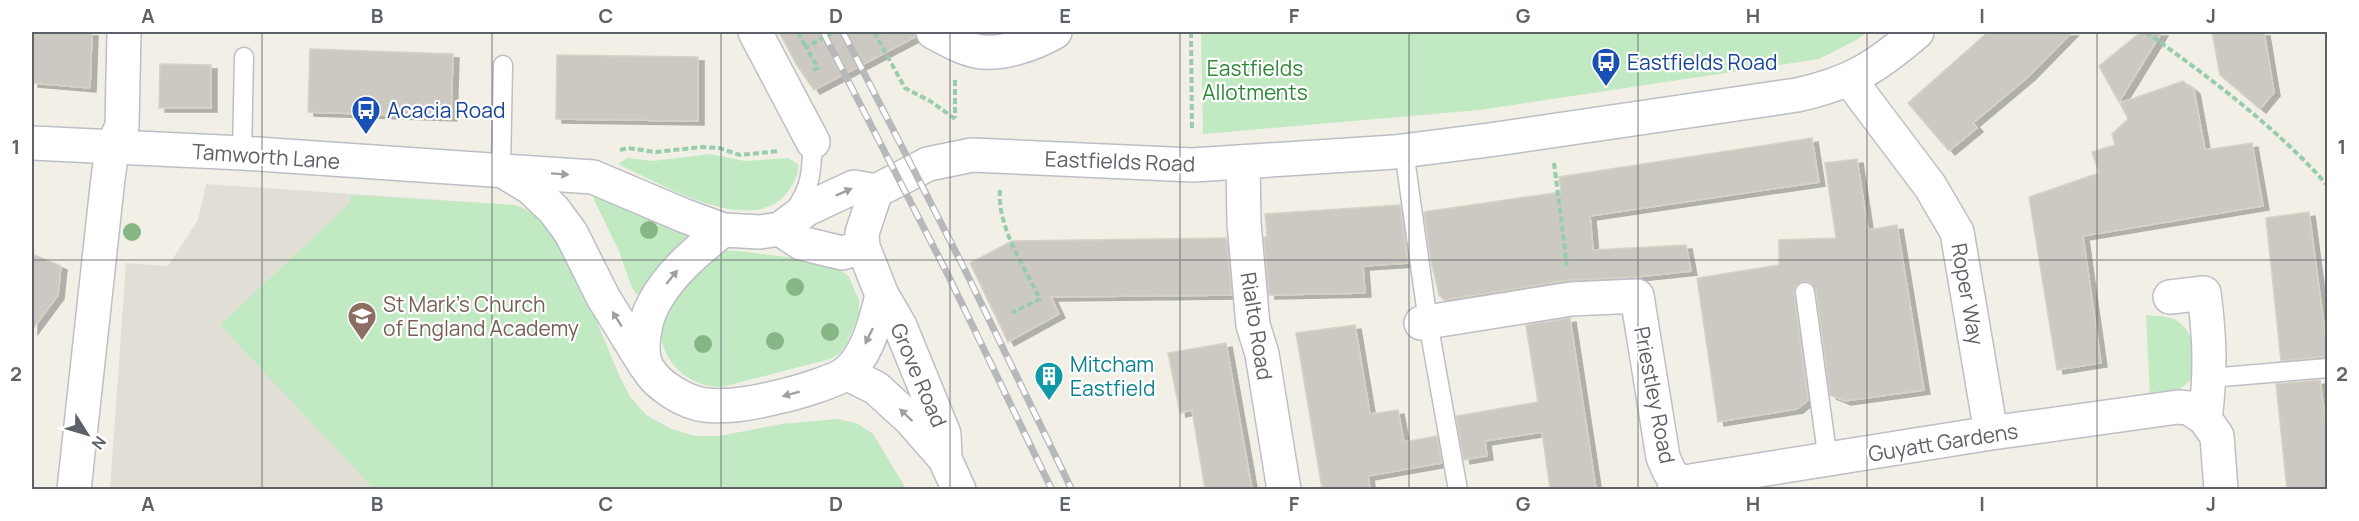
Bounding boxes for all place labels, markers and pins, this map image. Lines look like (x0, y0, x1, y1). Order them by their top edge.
bus stop icon: Eastfields Road (1590, 46, 1622, 88)
place label: Eastfields Road (1627, 48, 1777, 76)
bus stop icon: Acacia Road (350, 94, 382, 136)
place label: Acacia Road (387, 96, 505, 124)
place label: St Mark's Church of England Academy (383, 290, 579, 342)
school or university icon: St Mark's Church of England Academy (346, 300, 378, 342)
place label: Mitcham Eastfield (1070, 350, 1155, 402)
building icon: Mitcham Eastfield (1033, 360, 1065, 402)

